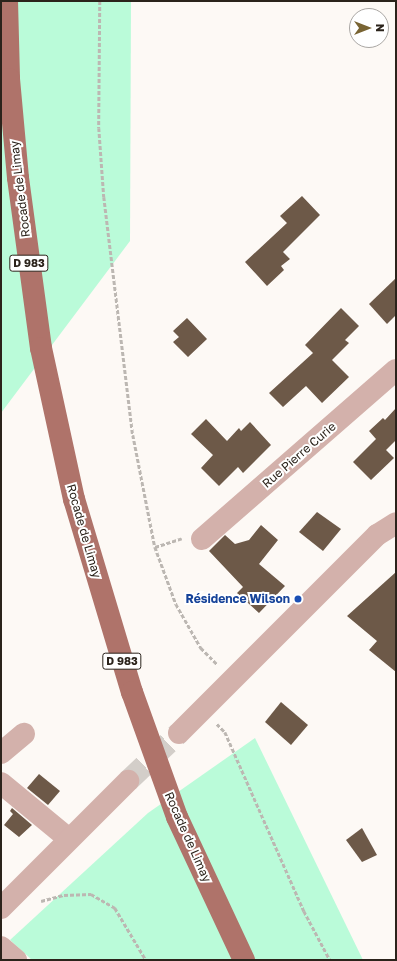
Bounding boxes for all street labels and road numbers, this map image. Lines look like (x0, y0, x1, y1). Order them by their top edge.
street label: Rocade de Limay (7, 140, 33, 238)
road number: D 983 (9, 254, 49, 272)
street label: Rue Pierre Curie (259, 419, 339, 491)
street label: Rocade de Limay (64, 482, 104, 580)
road number: D 983 (102, 652, 142, 670)
street label: Rocade de Limay (162, 790, 214, 884)

